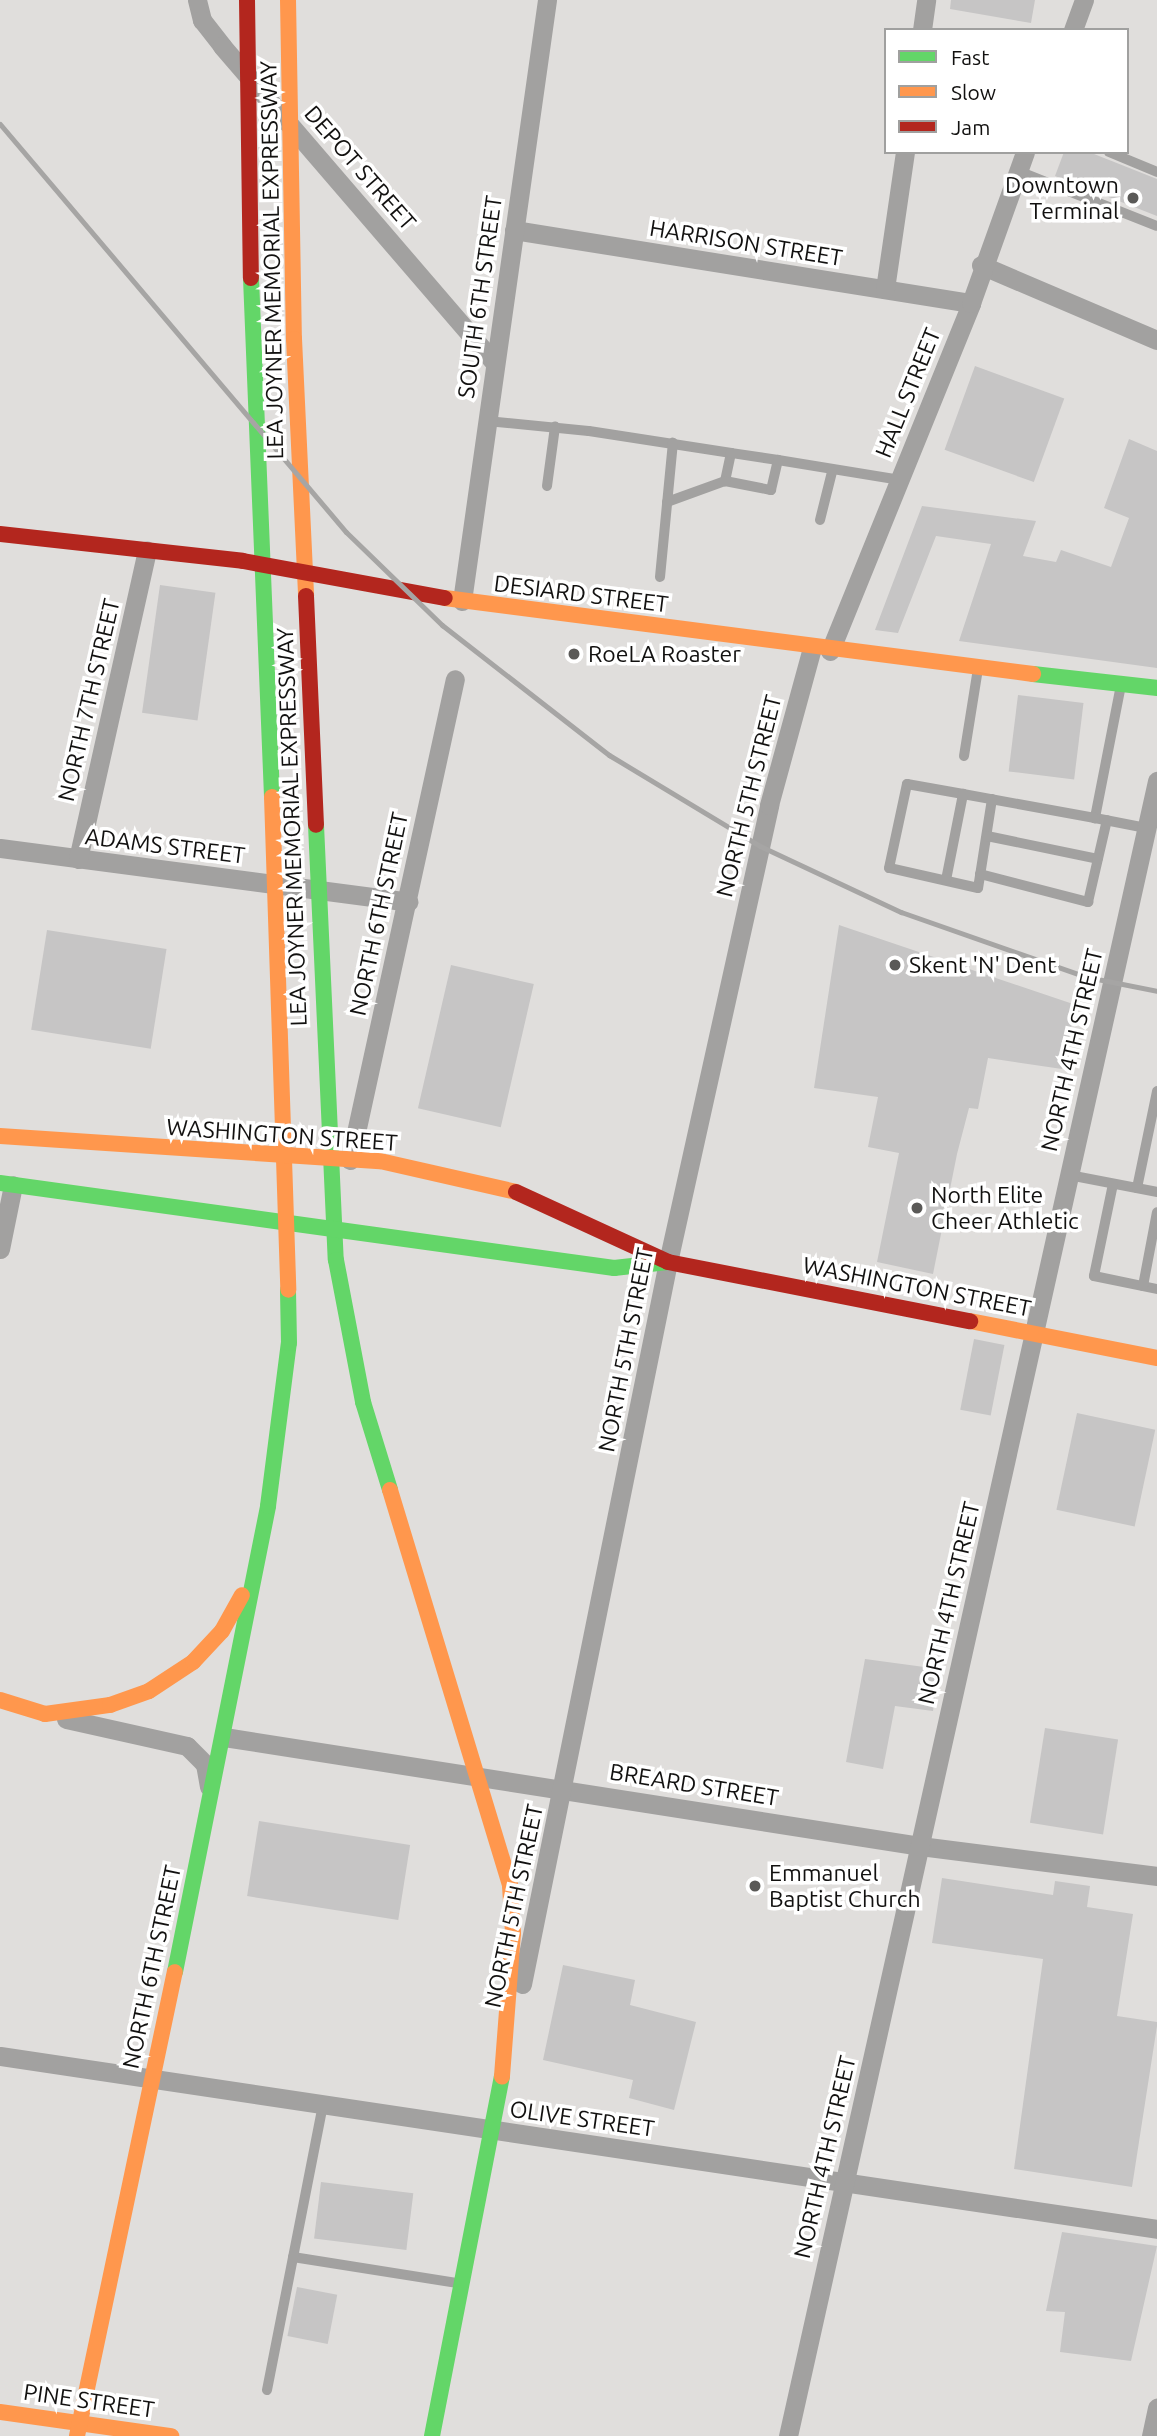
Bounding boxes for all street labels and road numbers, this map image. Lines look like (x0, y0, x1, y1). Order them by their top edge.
street label: LEA JOYNER MEMORIAL EXPRESSWAY (255, 60, 289, 460)
street label: DEPOT STREET (298, 100, 422, 236)
street label: SOUTH 6TH STREET (452, 194, 508, 400)
street label: HARRISON STREET (648, 214, 844, 272)
street label: HALL STREET (869, 324, 947, 462)
street label: DESIARD STREET (492, 570, 670, 618)
street label: NORTH 7TH STREET (52, 596, 126, 804)
street label: LEA JOYNER MEMORIAL EXPRESSWAY (271, 627, 313, 1027)
street label: NORTH 5TH STREET (711, 692, 787, 900)
street label: NORTH 6TH STREET (344, 810, 414, 1018)
street label: ADAMS STREET (83, 822, 247, 870)
street label: NORTH 4TH STREET (1035, 946, 1109, 1154)
street label: WASHINGTON STREET (166, 1113, 398, 1157)
street label: NORTH 5TH STREET (593, 1246, 659, 1454)
street label: WASHINGTON STREET (801, 1251, 1033, 1323)
street label: NORTH 4TH STREET (912, 1499, 986, 1707)
street label: BREARD STREET (608, 1758, 780, 1812)
street label: NORTH 5TH STREET (479, 1802, 549, 2010)
street label: NORTH 6TH STREET (117, 1863, 187, 2071)
street label: NORTH 4TH STREET (788, 2053, 862, 2261)
street label: OLIVE STREET (508, 2095, 656, 2143)
street label: PINE STREET (22, 2378, 156, 2424)

